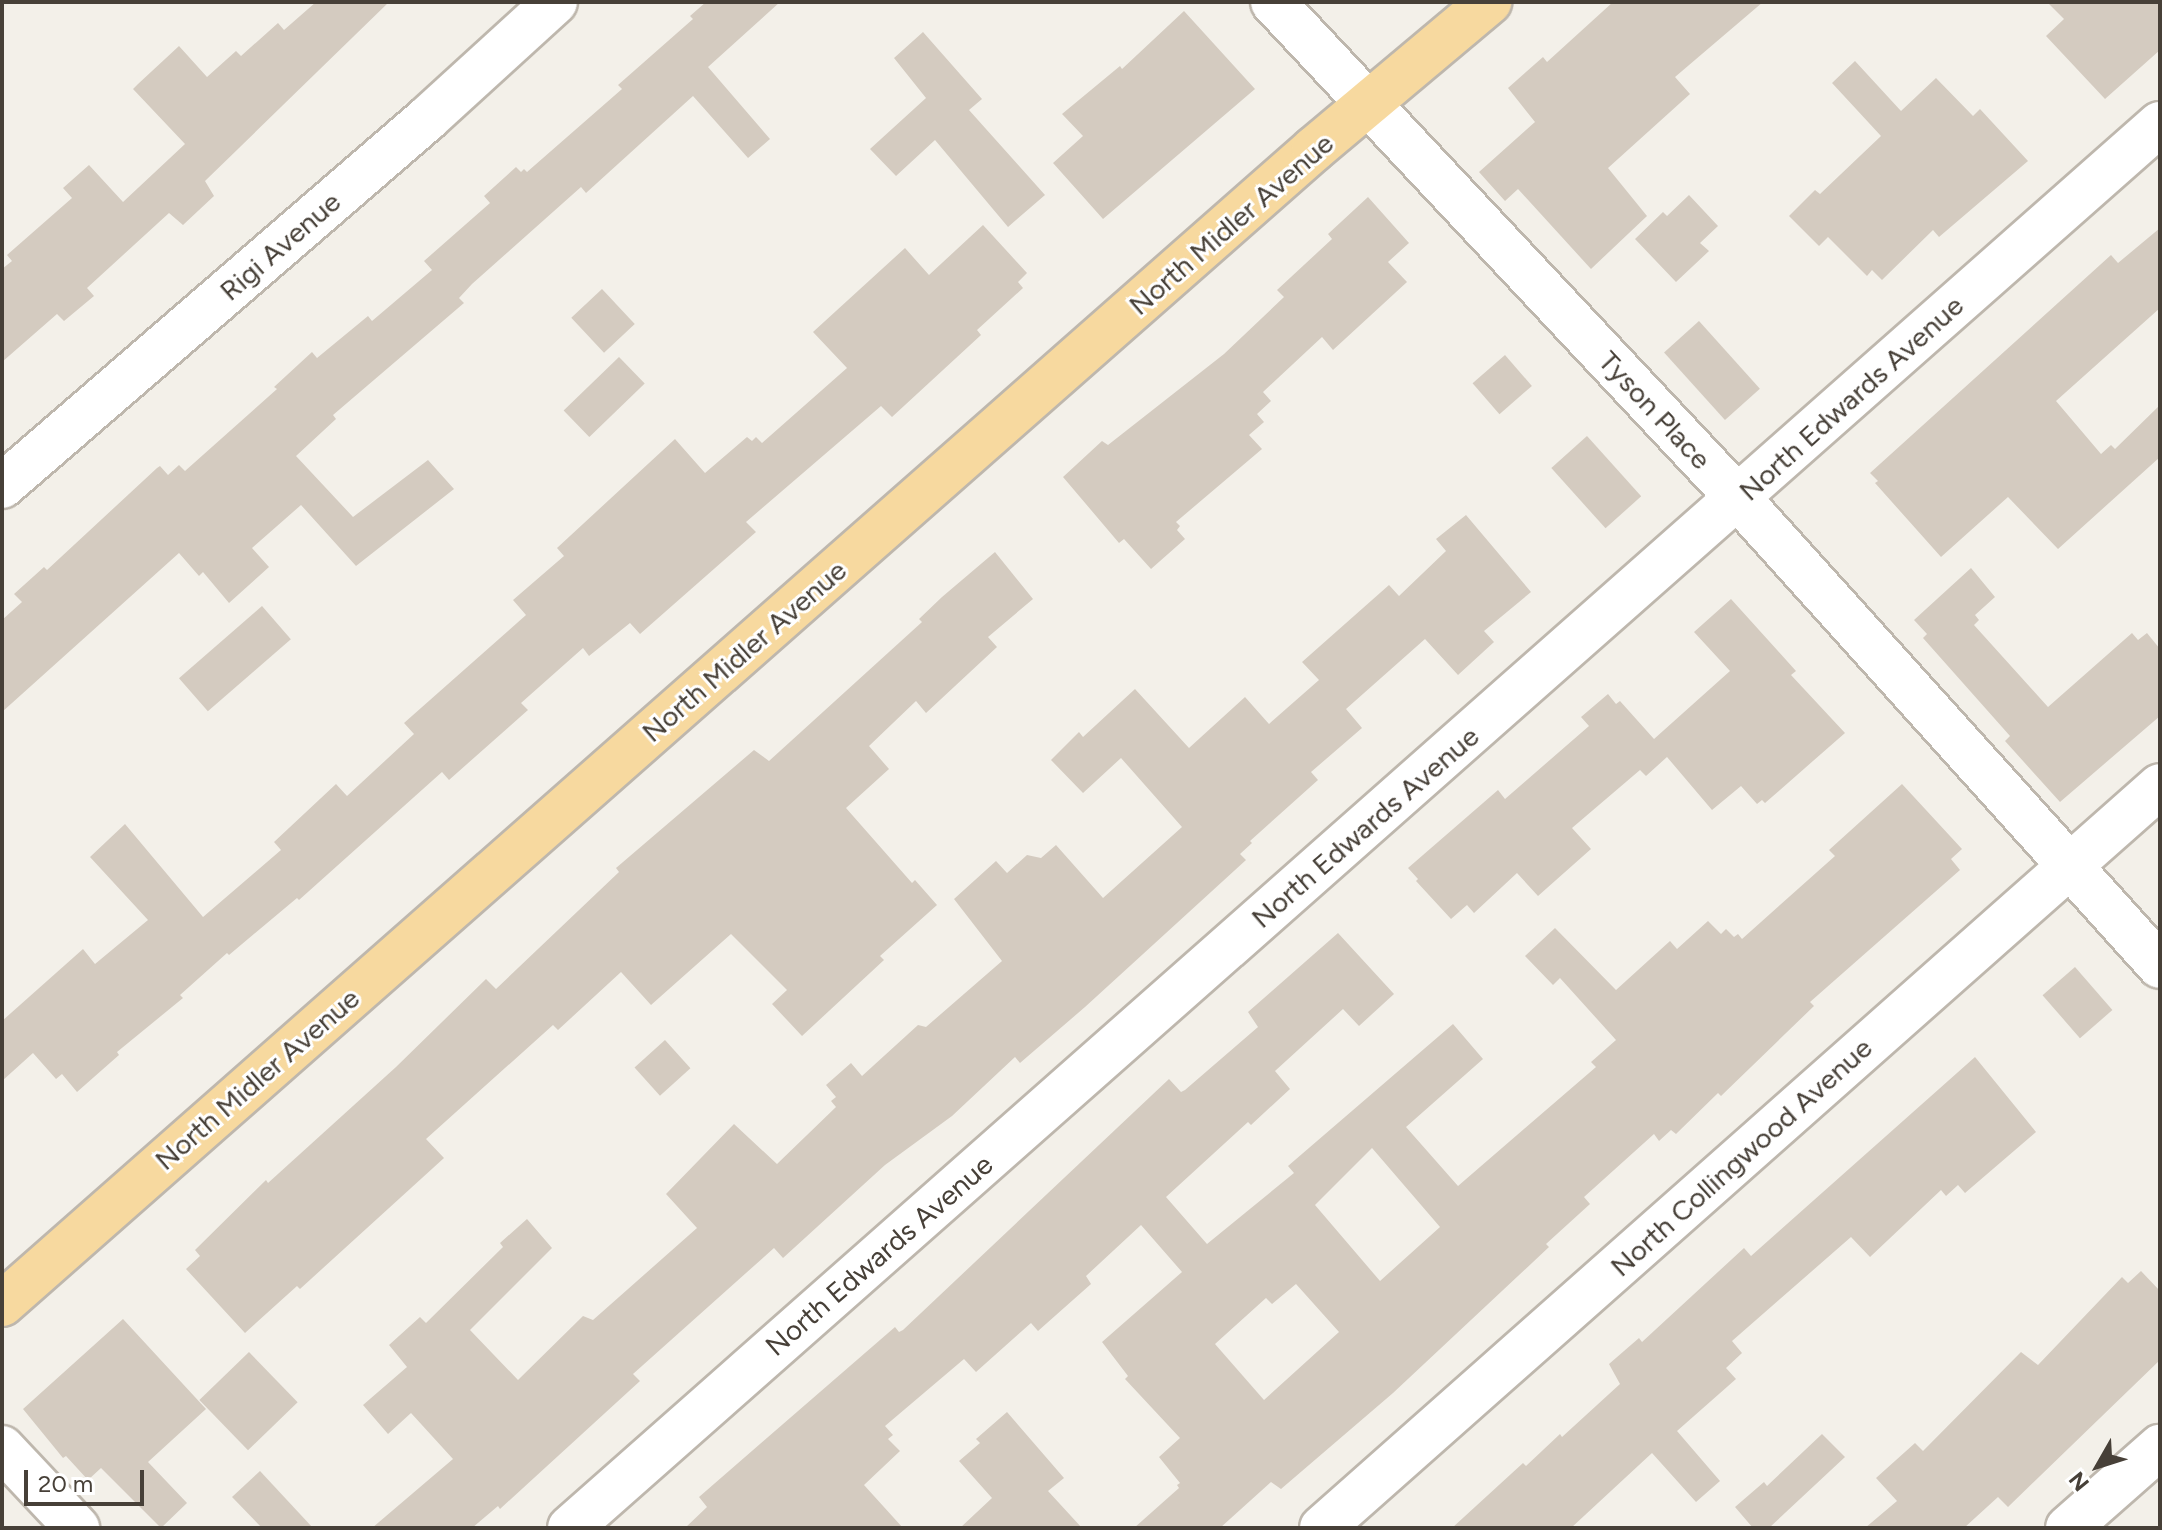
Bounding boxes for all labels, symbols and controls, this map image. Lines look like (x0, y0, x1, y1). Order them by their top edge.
street label: North Midler Avenue (1122, 126, 1340, 322)
street label: Rigi Avenue (213, 185, 347, 307)
street label: North Edwards Avenue (1732, 289, 1970, 507)
street label: Tyson Place (1592, 344, 1718, 476)
street label: North Midler Avenue (635, 553, 853, 749)
street label: North Edwards Avenue (1245, 719, 1485, 935)
street label: North Midler Avenue (148, 981, 366, 1177)
street label: North Collingwood Avenue (1603, 1031, 1879, 1283)
street label: North Edwards Avenue (759, 1147, 999, 1363)
north arrow (2058, 1426, 2138, 1506)
scale bar (28, 1454, 148, 1504)
text: N (2063, 1466, 2095, 1497)
text: 20 m (38, 1469, 93, 1498)

